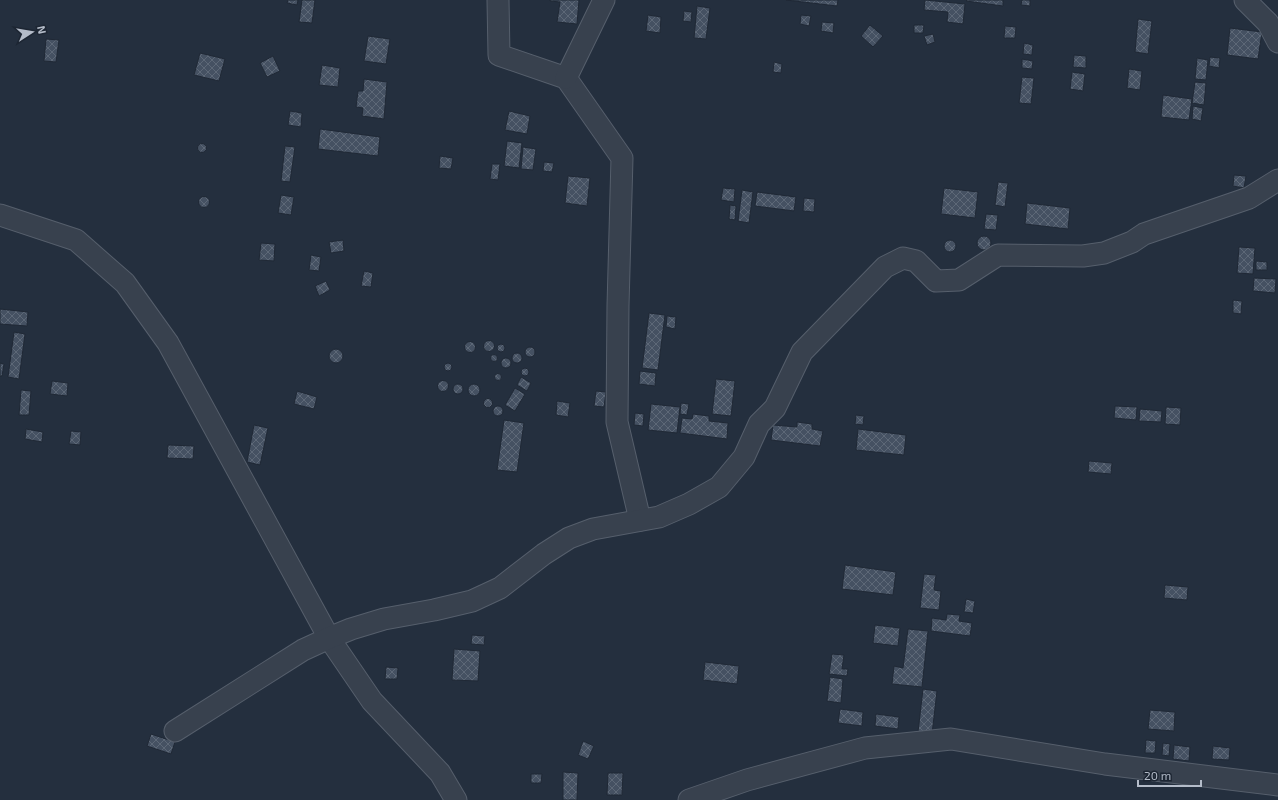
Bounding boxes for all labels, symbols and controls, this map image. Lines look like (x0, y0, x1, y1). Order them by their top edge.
north arrow (12, 12, 52, 52)
text: N (35, 25, 49, 35)
scale bar (1138, 762, 1201, 788)
text: 20 m (1144, 768, 1171, 782)

